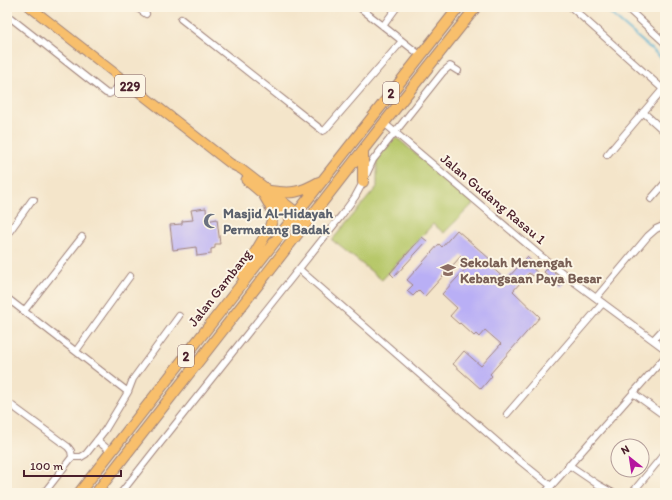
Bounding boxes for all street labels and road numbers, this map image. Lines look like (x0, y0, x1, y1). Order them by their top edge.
road number: 229 (115, 75, 145, 97)
road number: 2 (383, 82, 399, 104)
street label: Jalan Gudang Rasau 1 (437, 150, 549, 248)
street label: Jalan Gambang (185, 245, 256, 330)
road number: 2 (178, 345, 194, 367)

